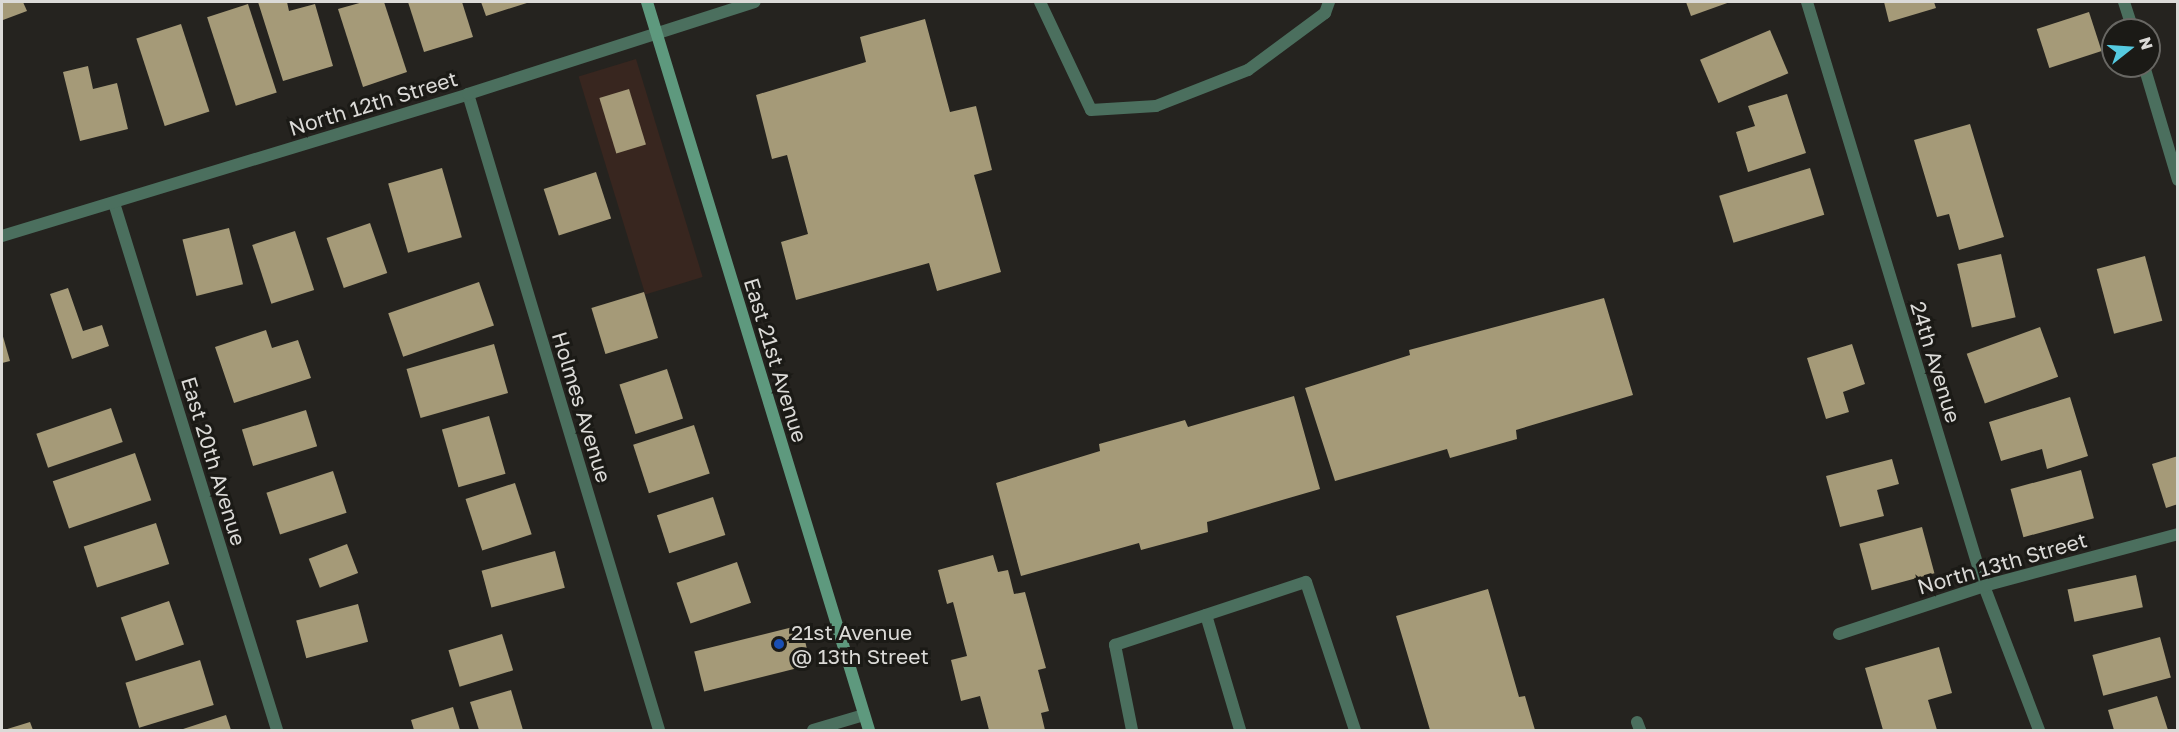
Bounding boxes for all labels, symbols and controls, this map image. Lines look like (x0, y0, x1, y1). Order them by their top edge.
north arrow (2101, 18, 2161, 78)
text: N (2135, 35, 2158, 52)
street label: North 12th Street (286, 65, 460, 141)
street label: East 21st Avenue (739, 275, 813, 445)
street label: 24th Avenue (1906, 298, 1966, 426)
street label: Holmes Avenue (547, 328, 617, 486)
street label: East 20th Avenue (176, 374, 252, 548)
street label: North 13th Street (1914, 527, 2090, 599)
place label: 21st Avenue @ 13th Street (791, 619, 929, 669)
marker: 21st Avenue @ 13th Street (772, 637, 786, 651)

